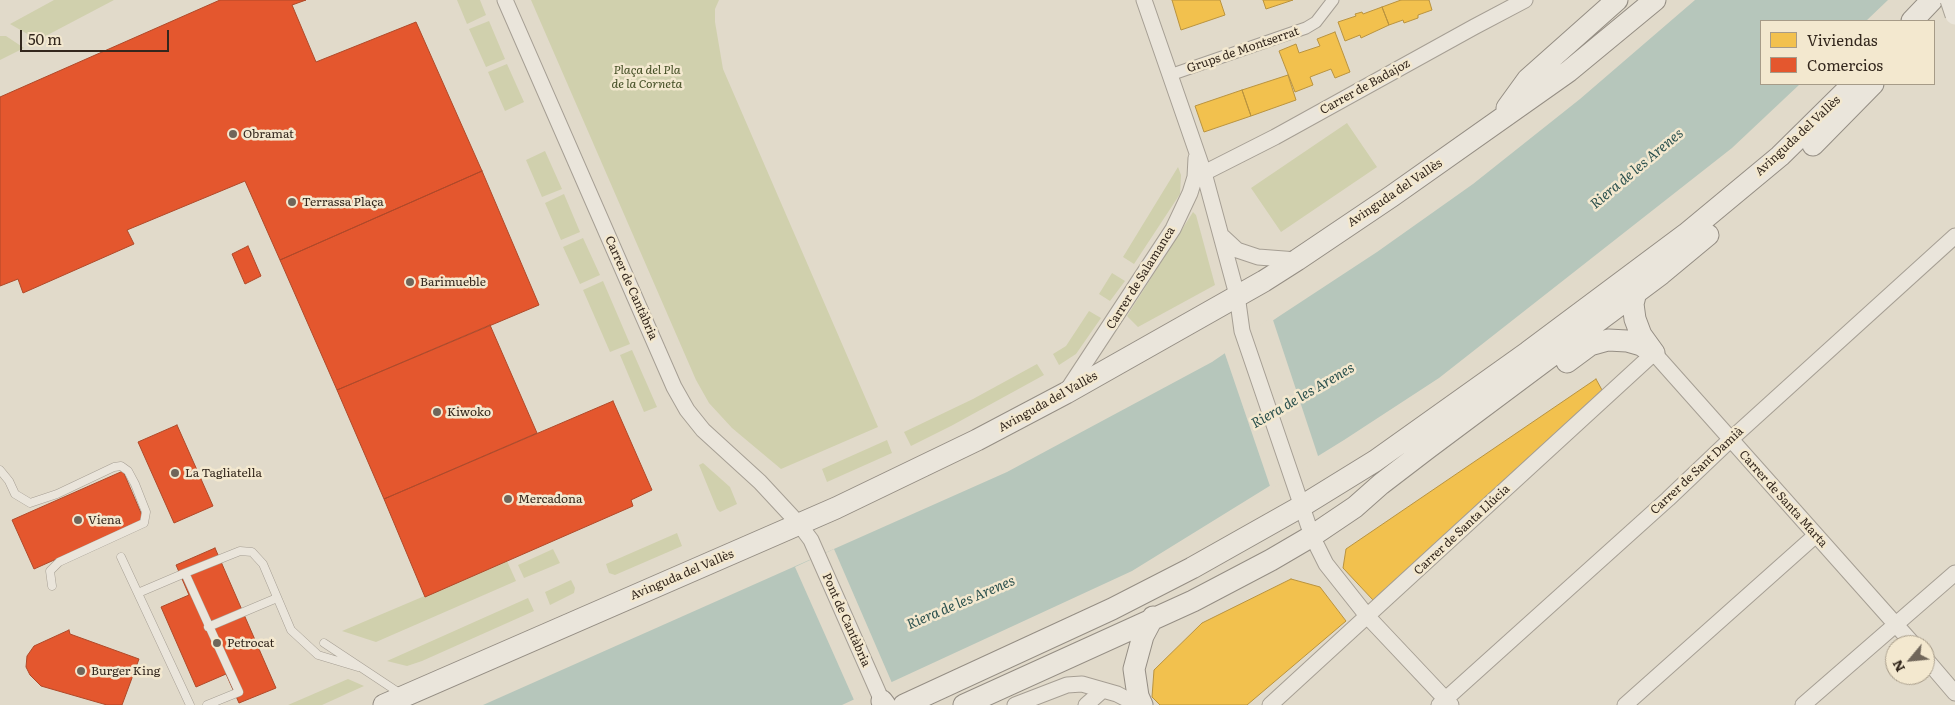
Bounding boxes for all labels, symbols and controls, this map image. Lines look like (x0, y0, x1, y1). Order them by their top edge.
scale bar (22, 20, 171, 52)
legend (1760, 20, 1935, 85)
street label: Grups de Montserrat (1185, 24, 1301, 76)
text: 50 m (28, 27, 62, 50)
text: Viviendas (1807, 28, 1878, 51)
text: Comercios (1807, 53, 1883, 76)
street label: Carrer de Badajoz (1318, 56, 1412, 118)
park label: Plaça del Pla de la Corneta (612, 63, 682, 91)
street label: Avinguda del Vallès (1753, 93, 1843, 179)
water label: Riera de les Arenes (1587, 125, 1687, 213)
place label: Obramat (243, 127, 294, 141)
marker: Obramat (227, 128, 239, 140)
street label: Avinguda del Vallès (1345, 156, 1445, 230)
place label: Terrassa Plaça (302, 195, 384, 209)
marker: Terrassa Plaça (286, 196, 298, 208)
street label: Carrer de Salamanca (1104, 224, 1178, 332)
street label: Carrer de Cantàbria (602, 234, 660, 342)
place label: Barimueble (420, 275, 486, 289)
marker: Barimueble (404, 276, 416, 288)
water label: Riera de les Arenes (1249, 360, 1357, 432)
street label: Avinguda del Vallès (996, 369, 1100, 435)
place label: Kiwoko (447, 405, 491, 419)
marker: Kiwoko (431, 406, 443, 418)
street label: Carrer de Sant Damià (1648, 424, 1746, 518)
street label: Carrer de Santa Marta (1736, 448, 1830, 550)
place label: La Tagliatella (185, 466, 262, 480)
marker: La Tagliatella (169, 467, 181, 479)
street label: Carrer de Santa Llúcia (1411, 482, 1513, 578)
place label: Mercadona (518, 492, 582, 506)
marker: Mercadona (502, 493, 514, 505)
place label: Viena (88, 513, 121, 527)
marker: Viena (72, 514, 84, 526)
street label: Avinguda del Vallès (628, 547, 736, 603)
street label: Pont de Cantàbria (819, 571, 873, 669)
water label: Riera de les Arenes (904, 573, 1018, 633)
north arrow (1885, 635, 1935, 685)
place label: Petrocat (227, 636, 274, 650)
marker: Petrocat (211, 637, 223, 649)
text: N (1886, 657, 1909, 676)
place label: Burger King (91, 664, 161, 678)
marker: Burger King (75, 665, 87, 677)

